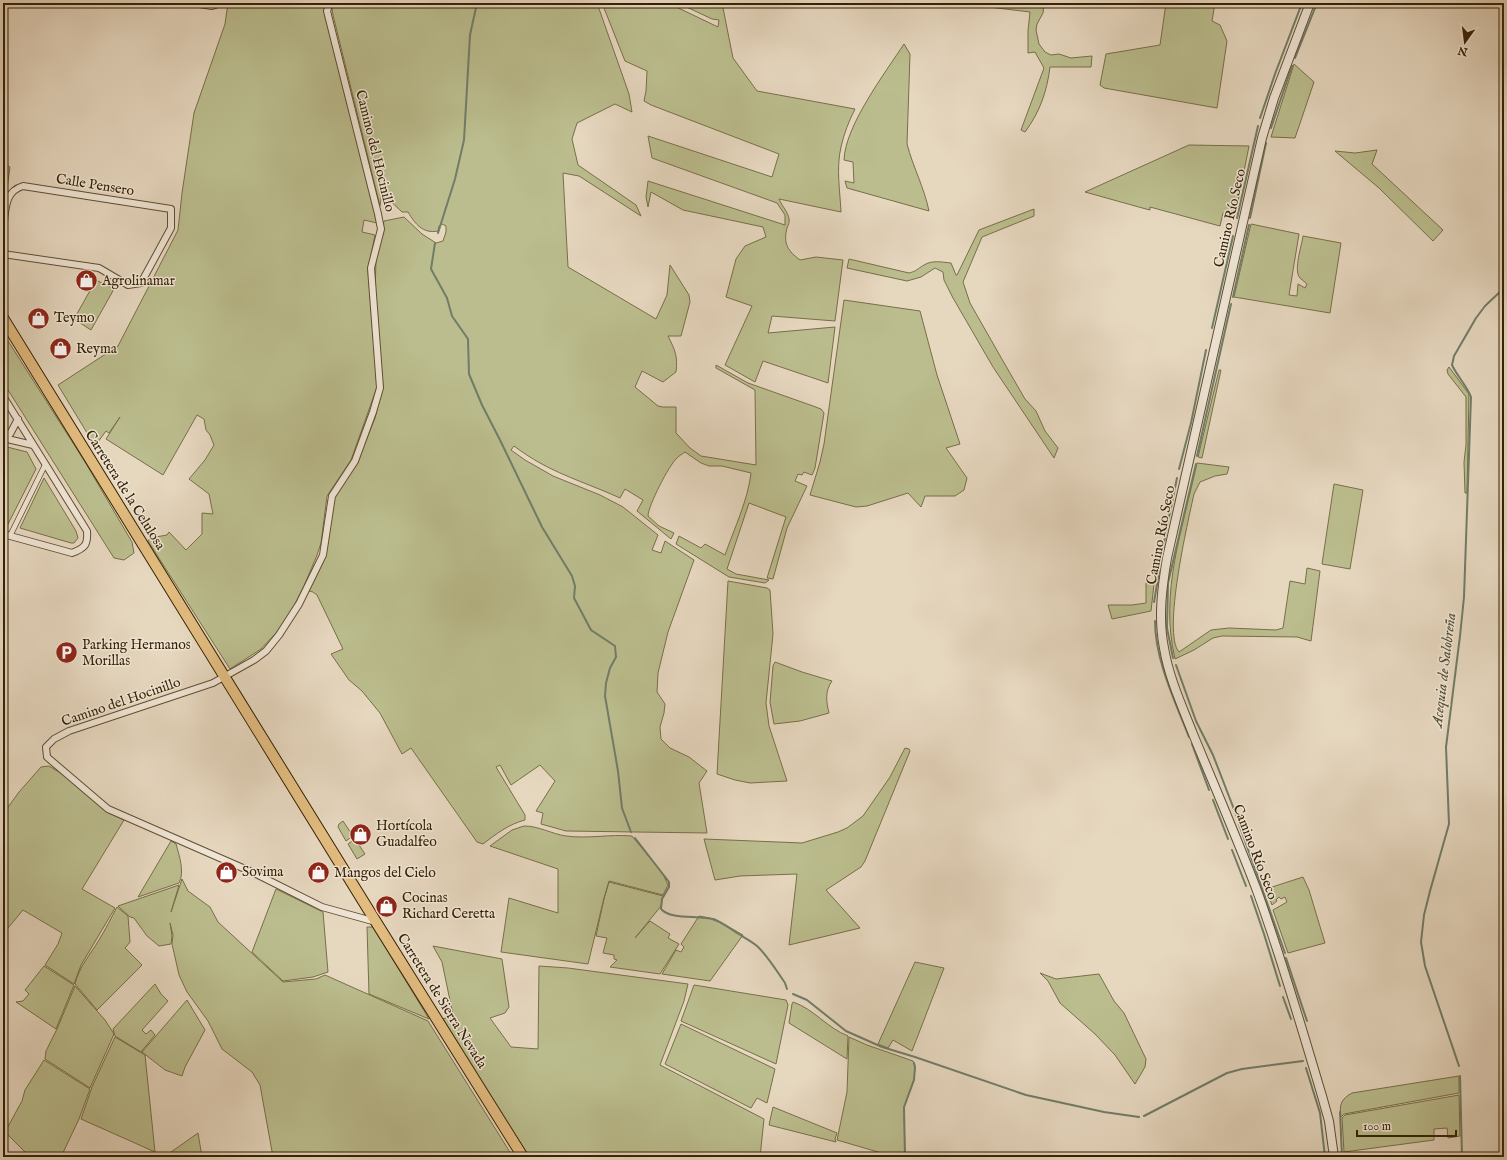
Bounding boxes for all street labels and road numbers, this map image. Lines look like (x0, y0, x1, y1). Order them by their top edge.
street label: Camino del Hocinillo (351, 88, 399, 214)
street label: Camino Río Seco (1210, 166, 1250, 269)
street label: Calle Pensero (55, 170, 136, 200)
street label: Carretera de la Celulosa (81, 427, 170, 554)
street label: Camino Río Seco (1143, 483, 1180, 586)
street label: Camino del Hocinillo (59, 673, 183, 731)
street label: Camino Río Seco (1229, 802, 1282, 903)
street label: Carretera de Sierra Nevada (393, 930, 491, 1073)

